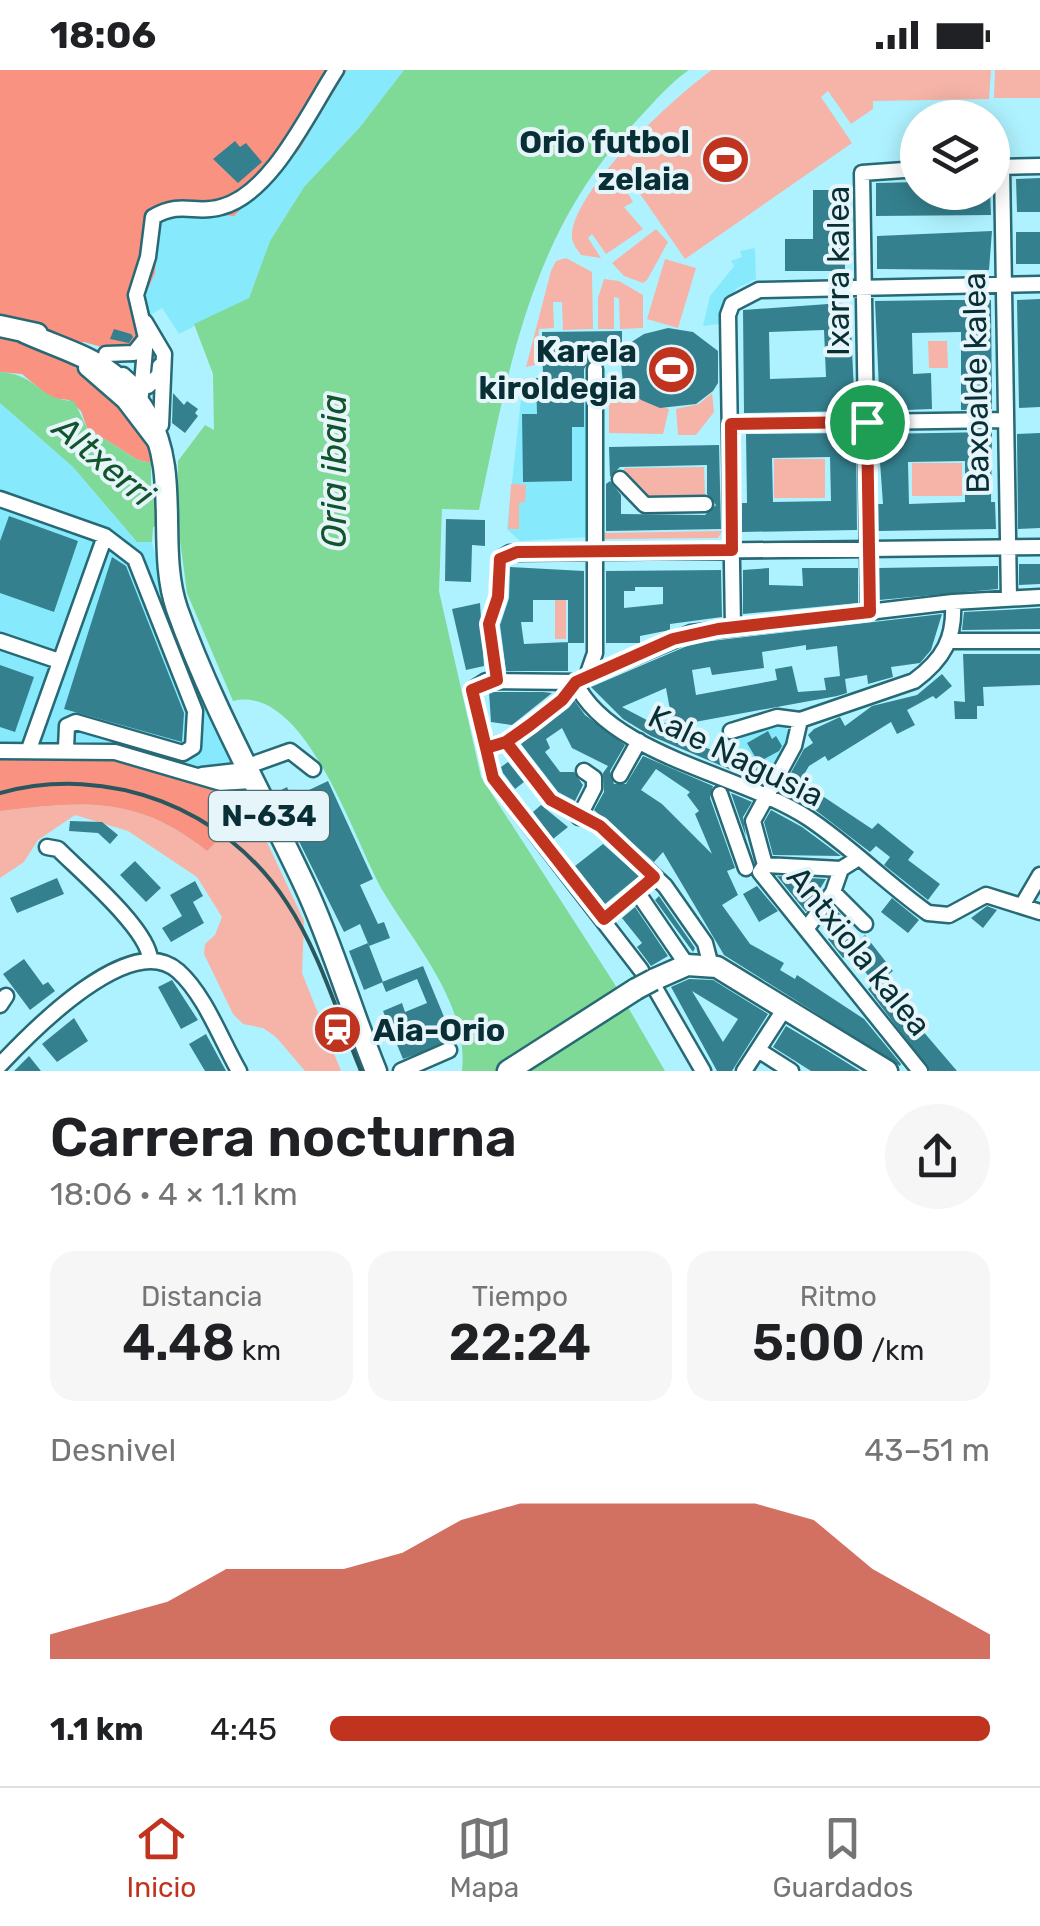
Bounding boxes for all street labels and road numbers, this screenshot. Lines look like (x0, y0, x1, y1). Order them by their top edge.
street label: Ixarra kalea (819, 186, 857, 356)
street label: Baxoalde kalea (955, 272, 997, 494)
street label: Kale Nagusia (642, 697, 830, 815)
road number: N-634 (209, 791, 329, 841)
street label: Antxiola kalea (779, 859, 939, 1043)

